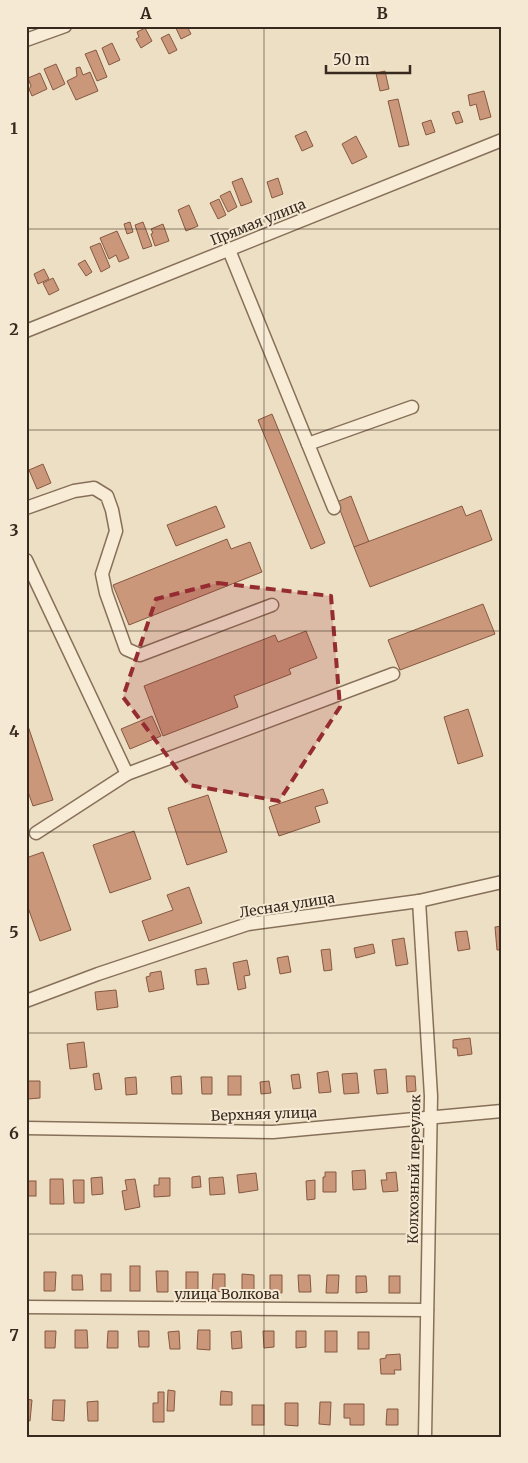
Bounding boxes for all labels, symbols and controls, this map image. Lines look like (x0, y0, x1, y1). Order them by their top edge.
text: A (139, 3, 152, 23)
text: B (376, 3, 388, 23)
scale bar (326, 42, 409, 74)
text: 50 m (333, 50, 370, 69)
text: 1 (10, 118, 18, 138)
street label: Прямая улица (208, 195, 309, 249)
text: 2 (9, 319, 19, 339)
text: 3 (9, 520, 19, 540)
text: 4 (9, 721, 19, 741)
street label: Лесная улица (238, 889, 336, 921)
text: 5 (9, 922, 19, 942)
street label: Колхозный переулок (404, 1094, 424, 1244)
street label: Верхняя улица (211, 1103, 318, 1125)
text: 6 (9, 1123, 19, 1143)
street label: улица Волкова (174, 1285, 280, 1303)
text: 7 (9, 1325, 19, 1345)

